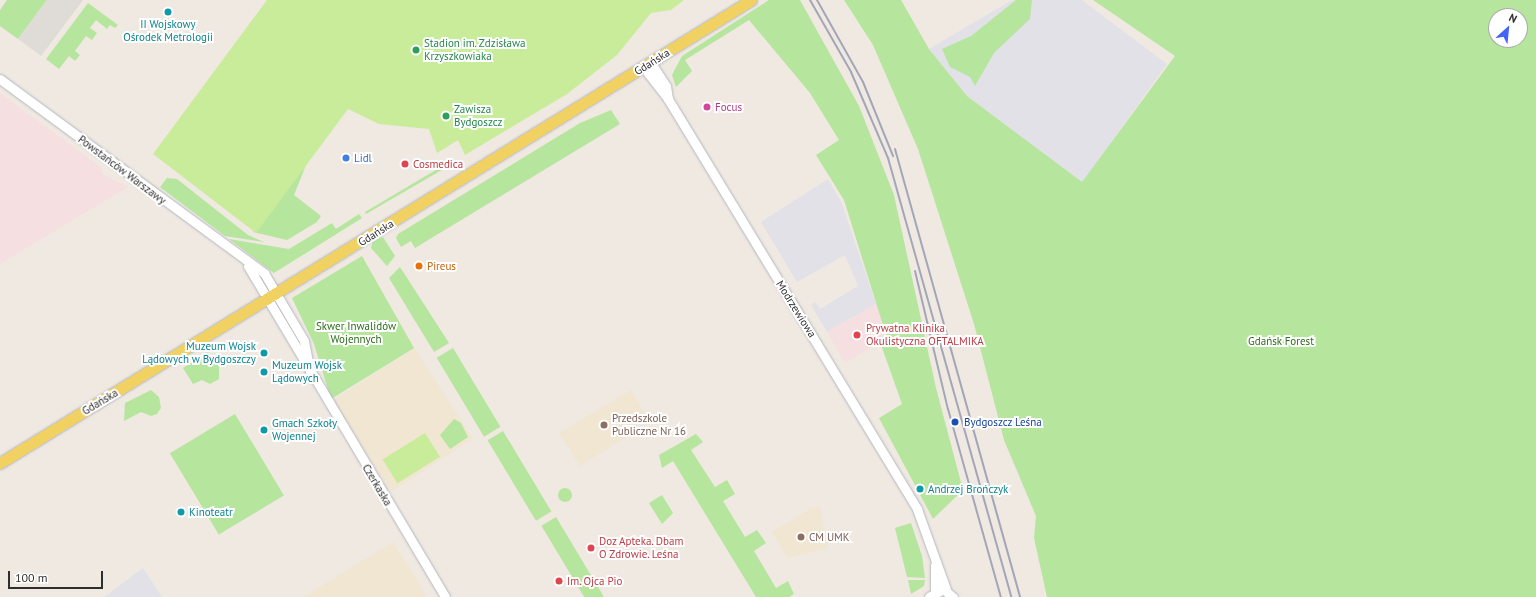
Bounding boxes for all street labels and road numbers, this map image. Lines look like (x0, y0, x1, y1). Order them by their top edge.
street label: Gdańska (632, 46, 672, 78)
street label: Powstańców Warszawy (75, 133, 169, 207)
street label: Gdańska (356, 217, 396, 249)
street label: Modrzewiowa (773, 278, 819, 340)
street label: Gdańska (80, 386, 120, 418)
street label: Czerkaska (359, 462, 395, 508)

